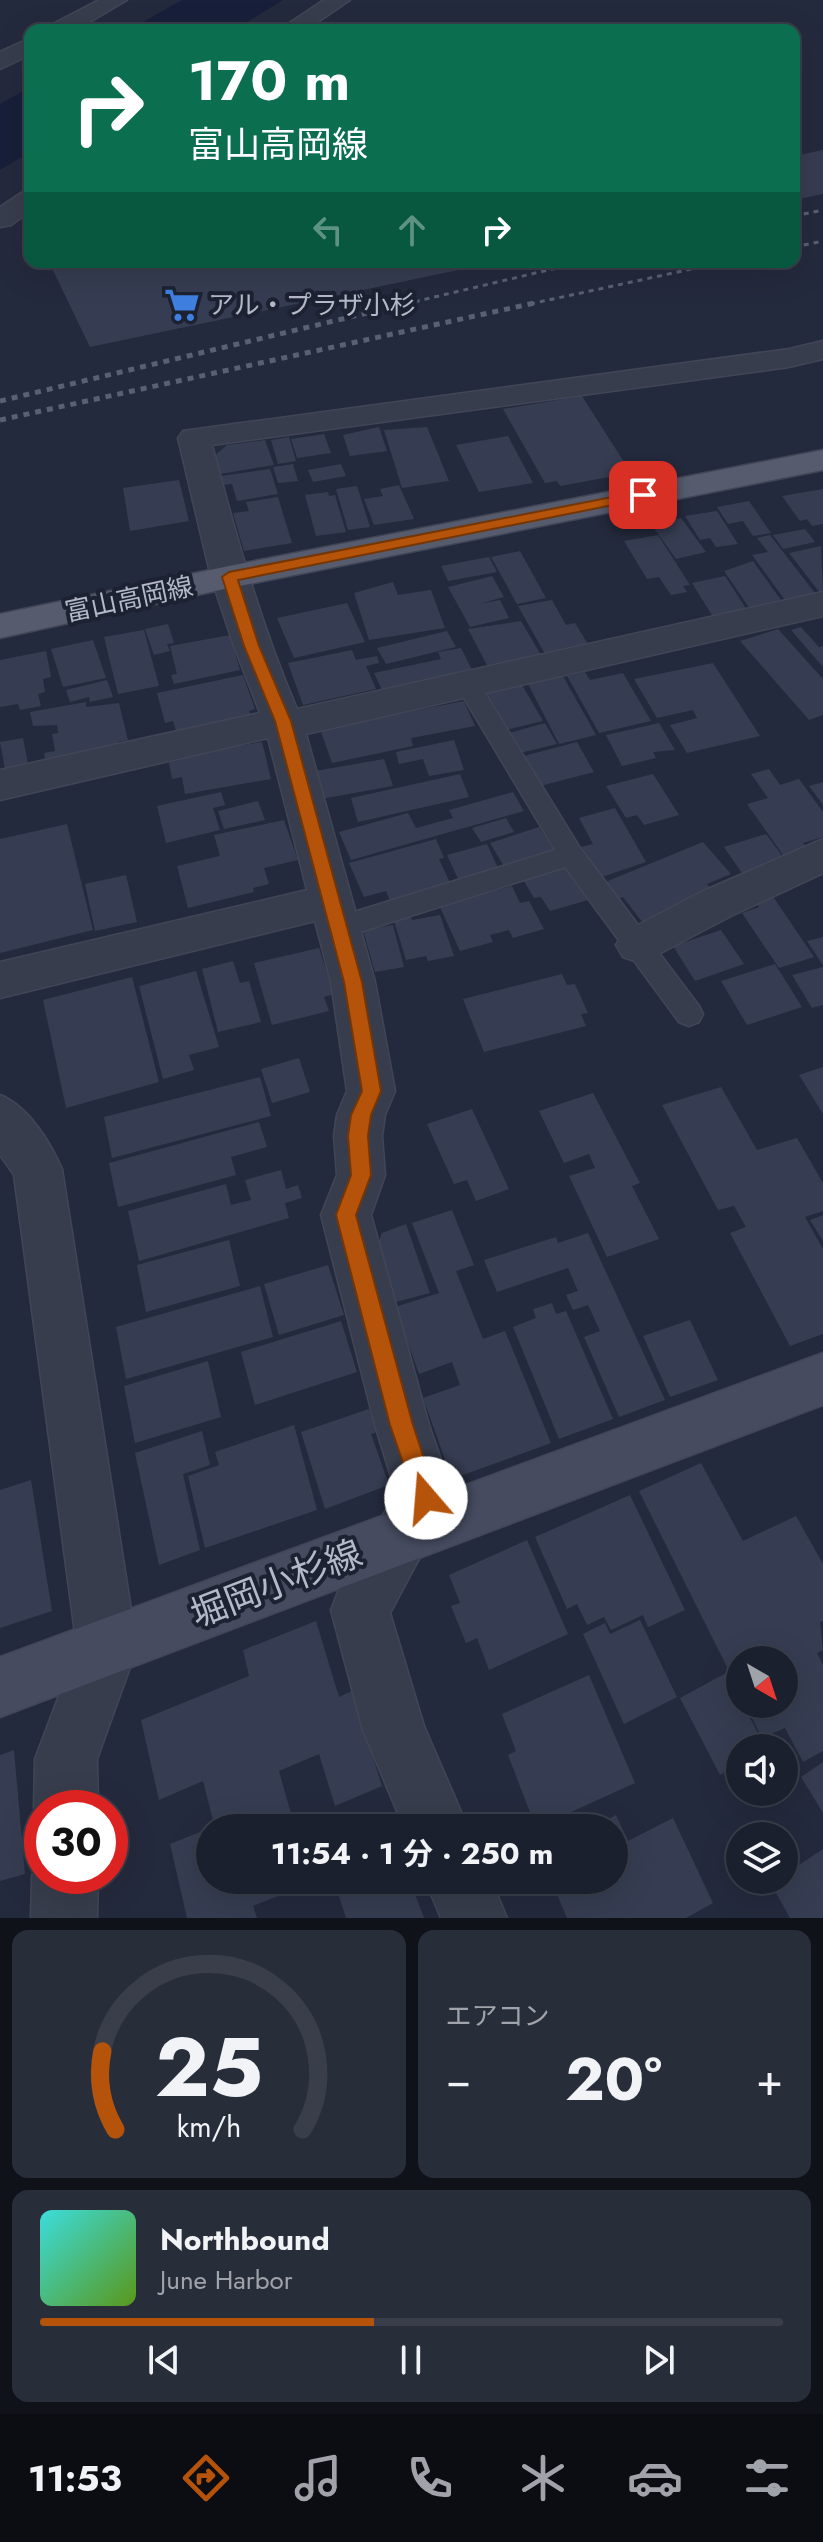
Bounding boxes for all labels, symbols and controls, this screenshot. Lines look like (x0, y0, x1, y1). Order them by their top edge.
text: 170 m (188, 40, 350, 121)
icon: right (56, 56, 160, 160)
text: 富山高岡線 (188, 118, 368, 170)
icon: left (306, 208, 350, 252)
icon: ahead (390, 208, 434, 252)
icon: right (474, 208, 518, 252)
supermarket icon: アル・プラザ小杉 (163, 286, 201, 324)
place label: アル・プラザ小杉 (208, 286, 416, 324)
pin (609, 461, 677, 529)
icon: arrive (621, 473, 665, 517)
street label: 富山高岡線 (61, 567, 197, 631)
position arrow (384, 1456, 468, 1540)
street label: 堀岡小杉線 (183, 1526, 369, 1640)
north arrow (726, 1646, 798, 1718)
map controls (726, 1646, 798, 1894)
button: sound (726, 1734, 798, 1806)
speed limit sign: 30 (24, 1790, 128, 1894)
button: layers (726, 1822, 798, 1894)
text: 11:54 · 1 分 · 250 m (271, 1832, 553, 1875)
text: エアコン (446, 1997, 550, 2035)
text: 25 (155, 2007, 263, 2127)
text: 20° (565, 2036, 662, 2123)
text: − (446, 2048, 471, 2112)
text: + (756, 2048, 783, 2112)
text: km/h (176, 2106, 241, 2148)
text: Northbound (160, 2218, 330, 2261)
text: June Harbor (160, 2261, 293, 2299)
icon: previous (142, 2338, 186, 2382)
icon: pause (389, 2338, 433, 2382)
icon: next (637, 2338, 681, 2382)
icon: directions (178, 2450, 234, 2506)
icon: music (290, 2450, 346, 2506)
icon: phone (402, 2450, 458, 2506)
icon: climate (515, 2450, 571, 2506)
icon: car (627, 2450, 683, 2506)
icon: filters (739, 2450, 795, 2506)
text: 11:53 (28, 2452, 122, 2504)

